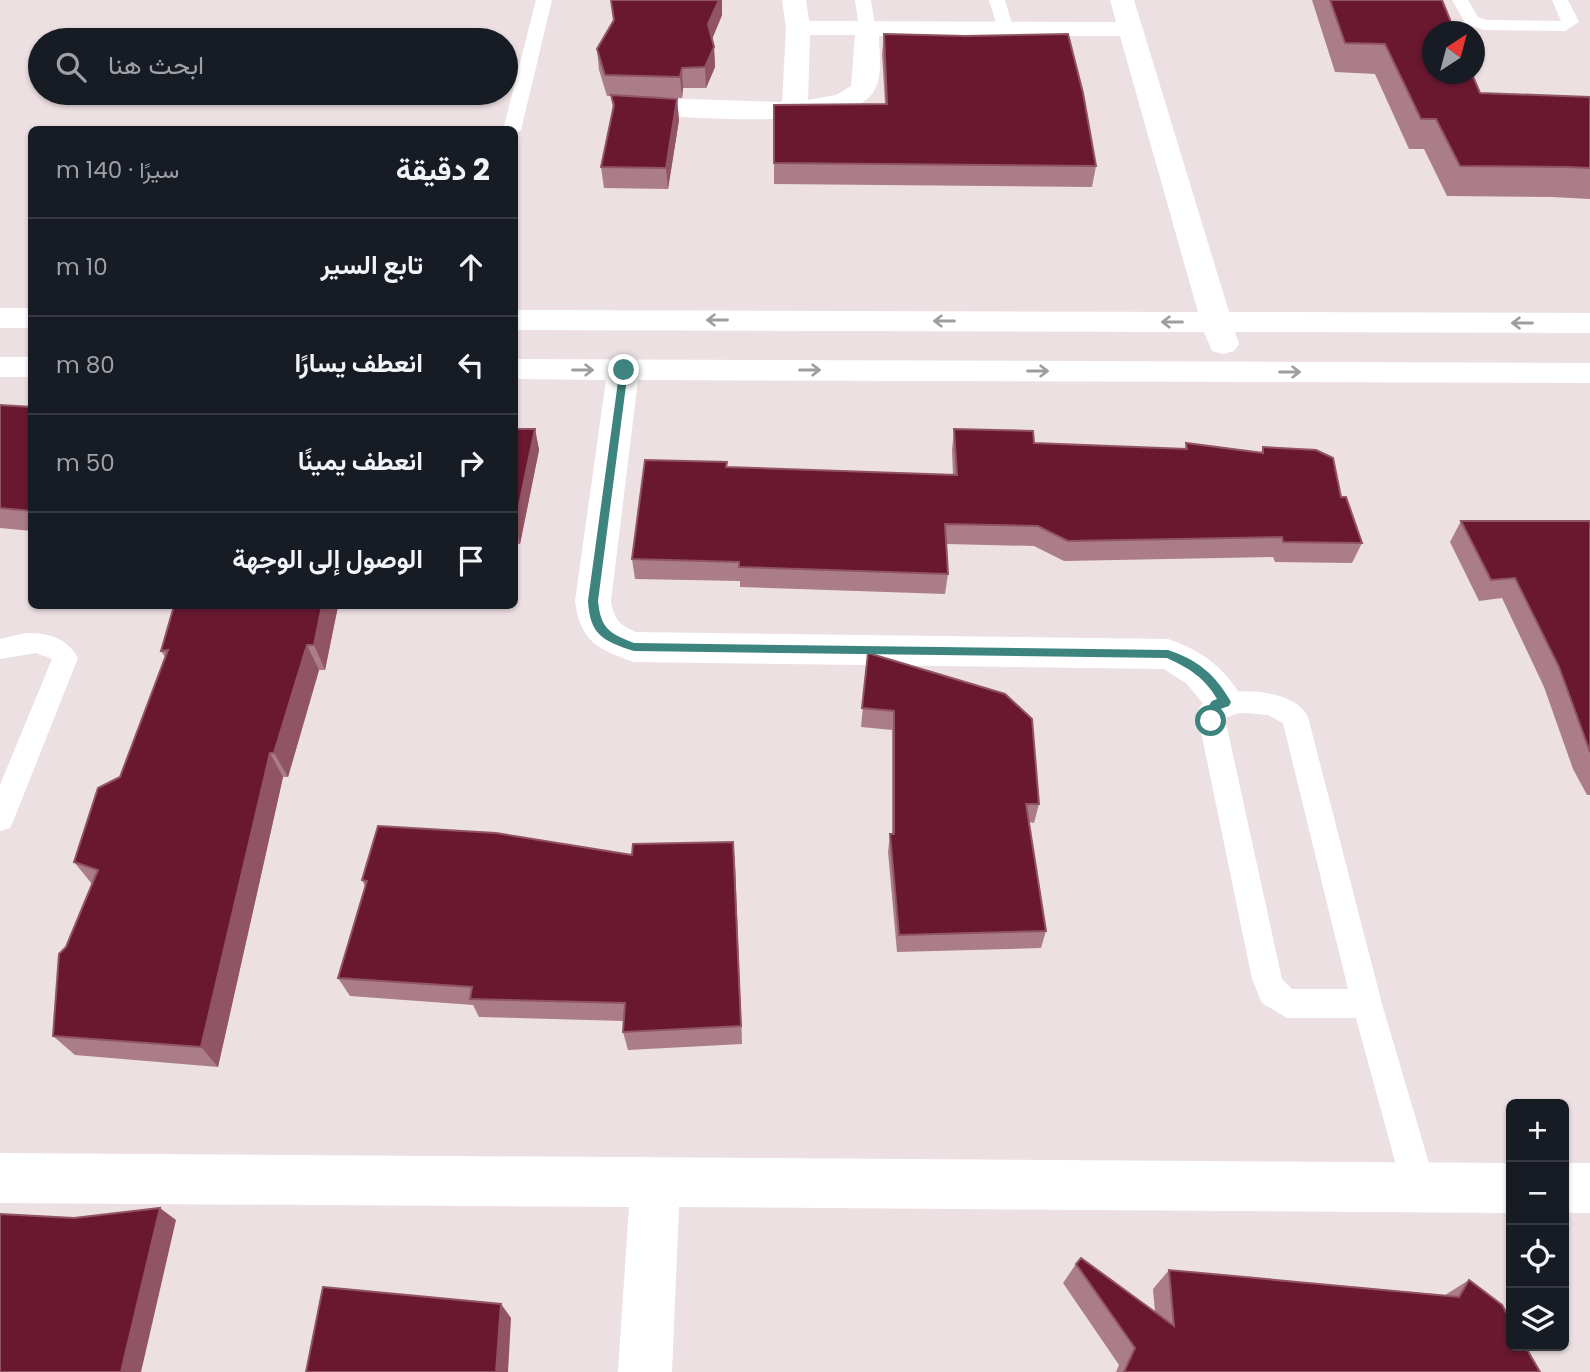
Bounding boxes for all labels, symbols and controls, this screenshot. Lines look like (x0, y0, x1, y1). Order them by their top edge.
north arrow (1422, 21, 1485, 84)
search box (28, 28, 518, 105)
text: ابحث هنا (108, 47, 204, 83)
icon: search (52, 48, 90, 86)
text: 2 دقيقة (396, 148, 490, 191)
text: سيرًا · 140 m (56, 154, 179, 186)
text: تابع السير (321, 247, 423, 283)
icon: ahead (452, 248, 490, 286)
text: 10 m (56, 251, 108, 283)
one-way arrow (706, 313, 729, 327)
one-way arrow (933, 314, 956, 328)
one-way arrow (1161, 315, 1184, 329)
one-way arrow (1511, 316, 1534, 330)
text: انعطف يسارًا (294, 345, 423, 381)
icon: left (452, 346, 490, 384)
text: 80 m (56, 349, 115, 381)
route end (608, 354, 639, 385)
one-way arrow (571, 363, 594, 376)
one-way arrow (798, 363, 821, 377)
one-way arrow (1026, 364, 1049, 378)
one-way arrow (1278, 365, 1301, 379)
text: انعطف يمينًا (298, 443, 423, 479)
icon: right (452, 444, 490, 482)
text: 50 m (56, 447, 115, 479)
text: الوصول إلى الوجهة (232, 541, 423, 577)
icon: arrive (452, 542, 490, 580)
route start (1195, 705, 1226, 736)
map controls (1506, 1099, 1569, 1351)
button: + (1506, 1099, 1569, 1162)
button: − (1506, 1162, 1569, 1225)
button: locate (1506, 1225, 1569, 1288)
button: layers (1506, 1288, 1569, 1351)

